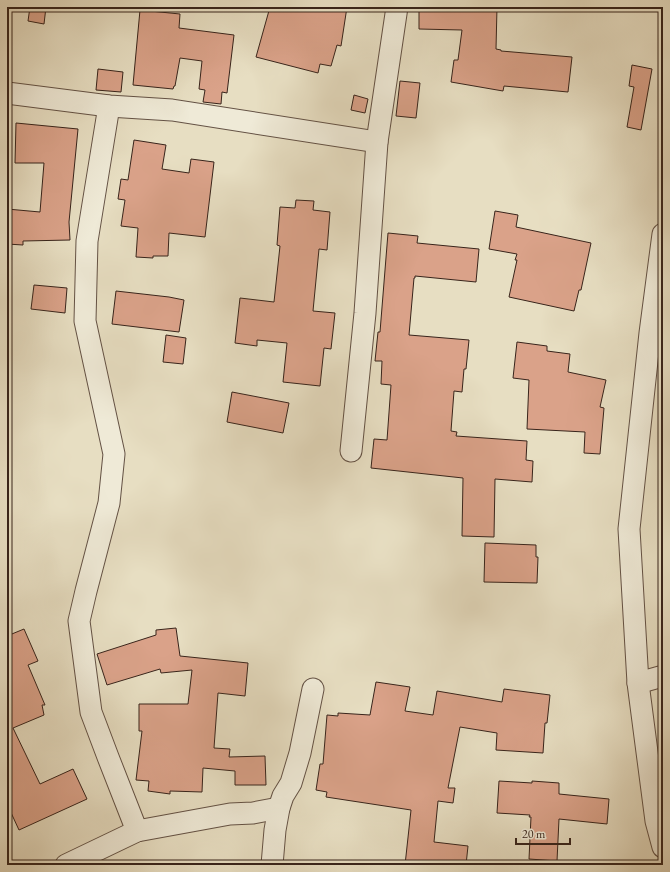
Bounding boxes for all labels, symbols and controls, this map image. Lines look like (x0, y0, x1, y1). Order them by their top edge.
scale bar (516, 820, 570, 846)
text: 20 m (522, 826, 546, 842)

